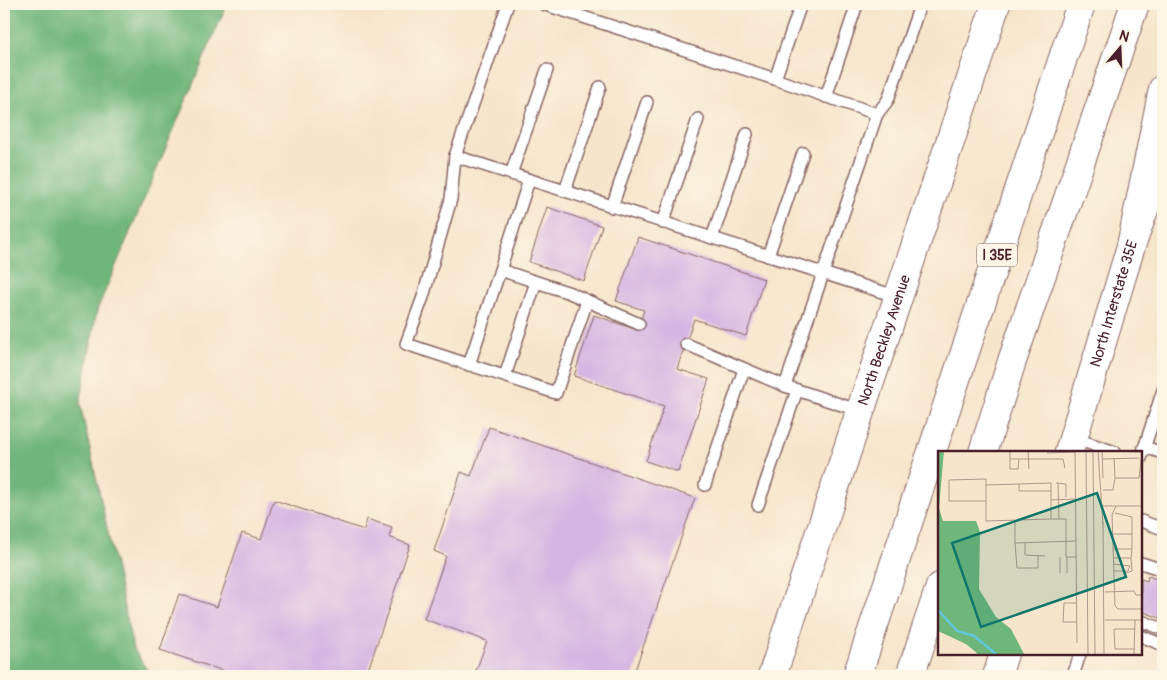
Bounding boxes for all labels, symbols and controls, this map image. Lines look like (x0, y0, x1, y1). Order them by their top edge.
north arrow (1094, 22, 1144, 72)
text: N (1117, 27, 1131, 46)
street label: North Interstate 35E (1086, 237, 1142, 369)
road number: I 35E (977, 244, 1017, 266)
street label: North Beckley Avenue (853, 272, 915, 408)
inset map (938, 451, 1142, 655)

